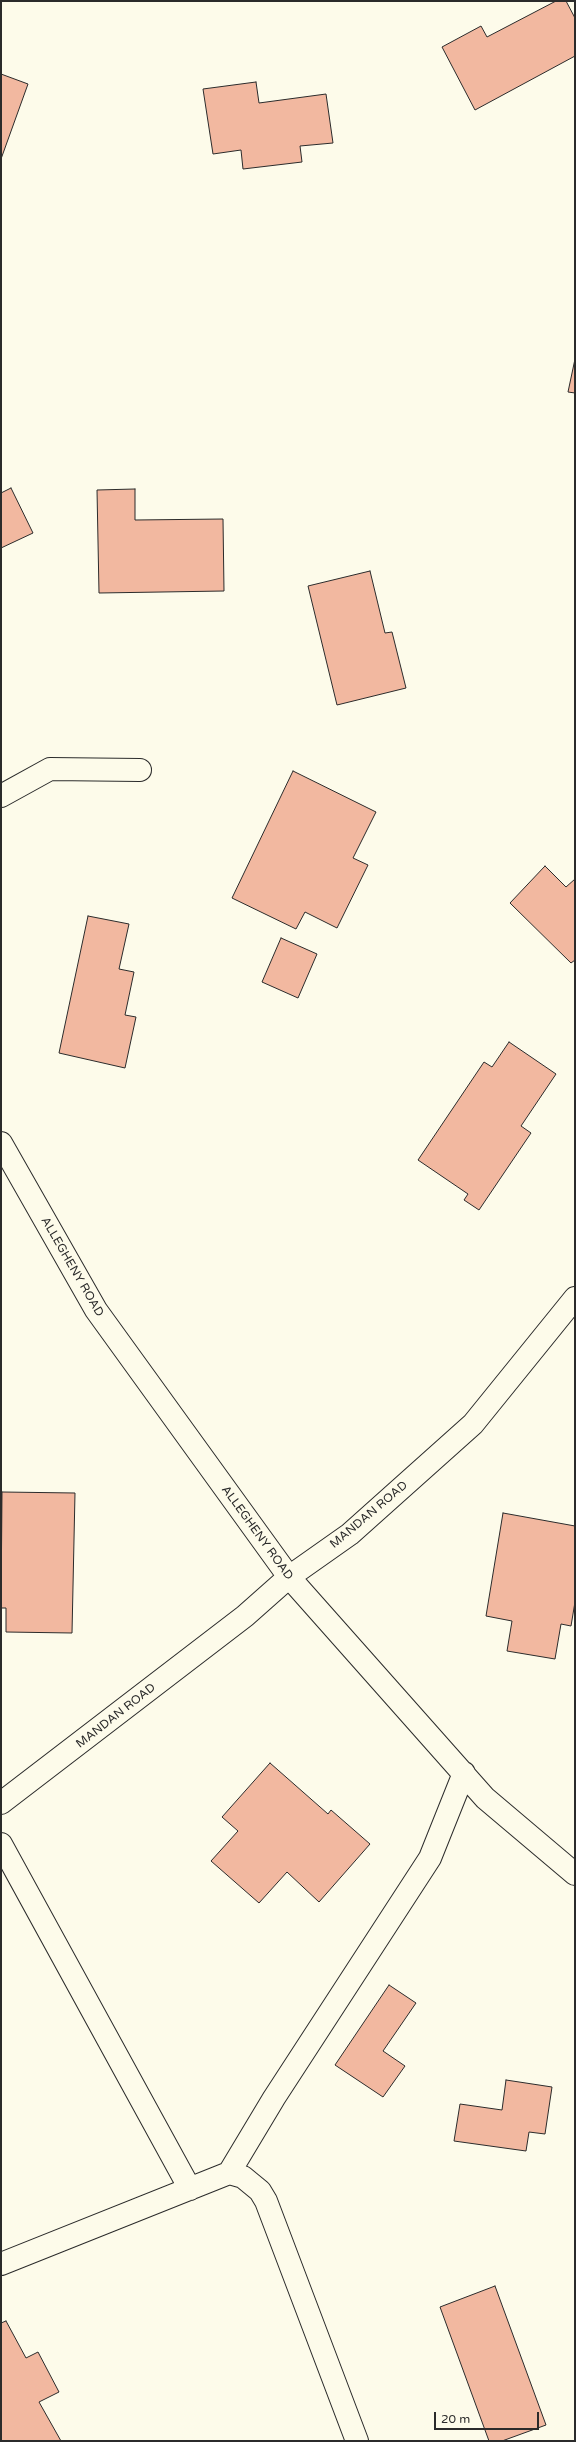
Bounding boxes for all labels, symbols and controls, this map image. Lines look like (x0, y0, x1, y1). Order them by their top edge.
street label: ALLEGHENY ROAD (38, 1215, 106, 1319)
street label: MANDAN ROAD (327, 1478, 411, 1552)
street label: ALLEGHENY ROAD (218, 1483, 296, 1583)
street label: MANDAN ROAD (73, 1681, 159, 1751)
scale bar (436, 2404, 541, 2430)
text: 20 m (441, 2412, 470, 2426)

